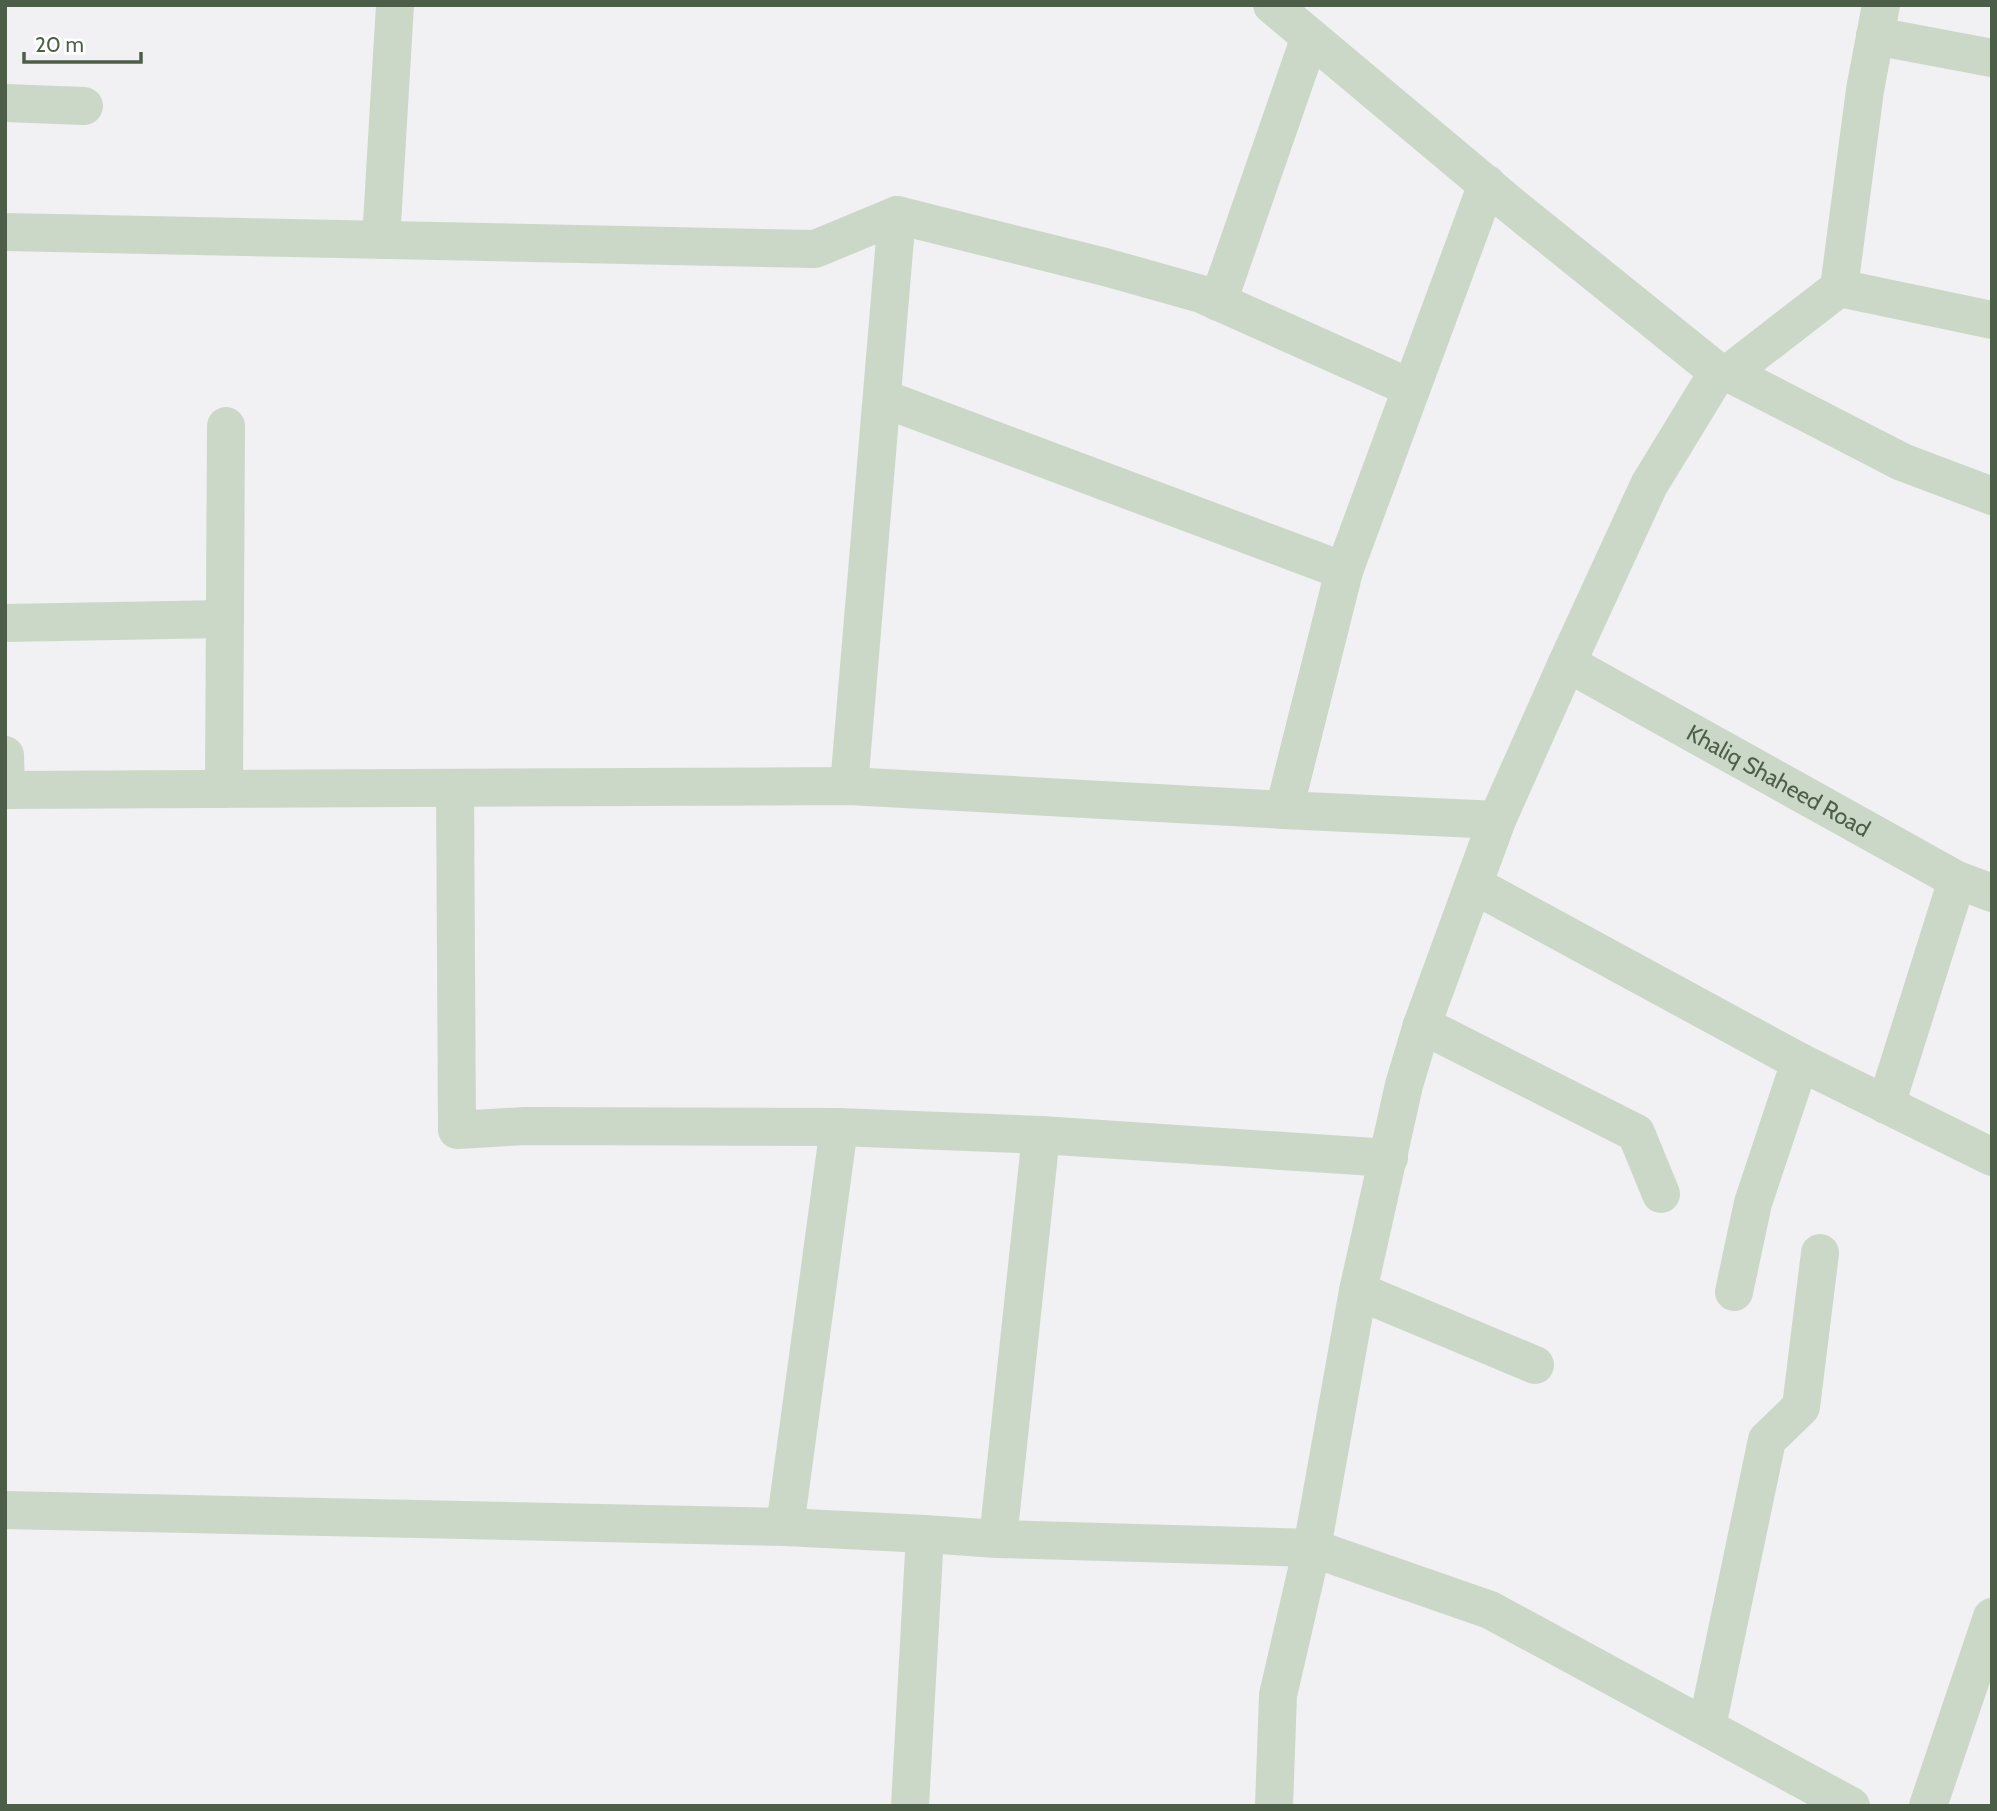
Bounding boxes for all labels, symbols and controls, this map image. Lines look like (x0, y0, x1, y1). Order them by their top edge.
scale bar (24, 21, 142, 65)
text: 20 m (35, 32, 84, 57)
street label: Khaliq Shaheed Road (1682, 718, 1875, 843)

